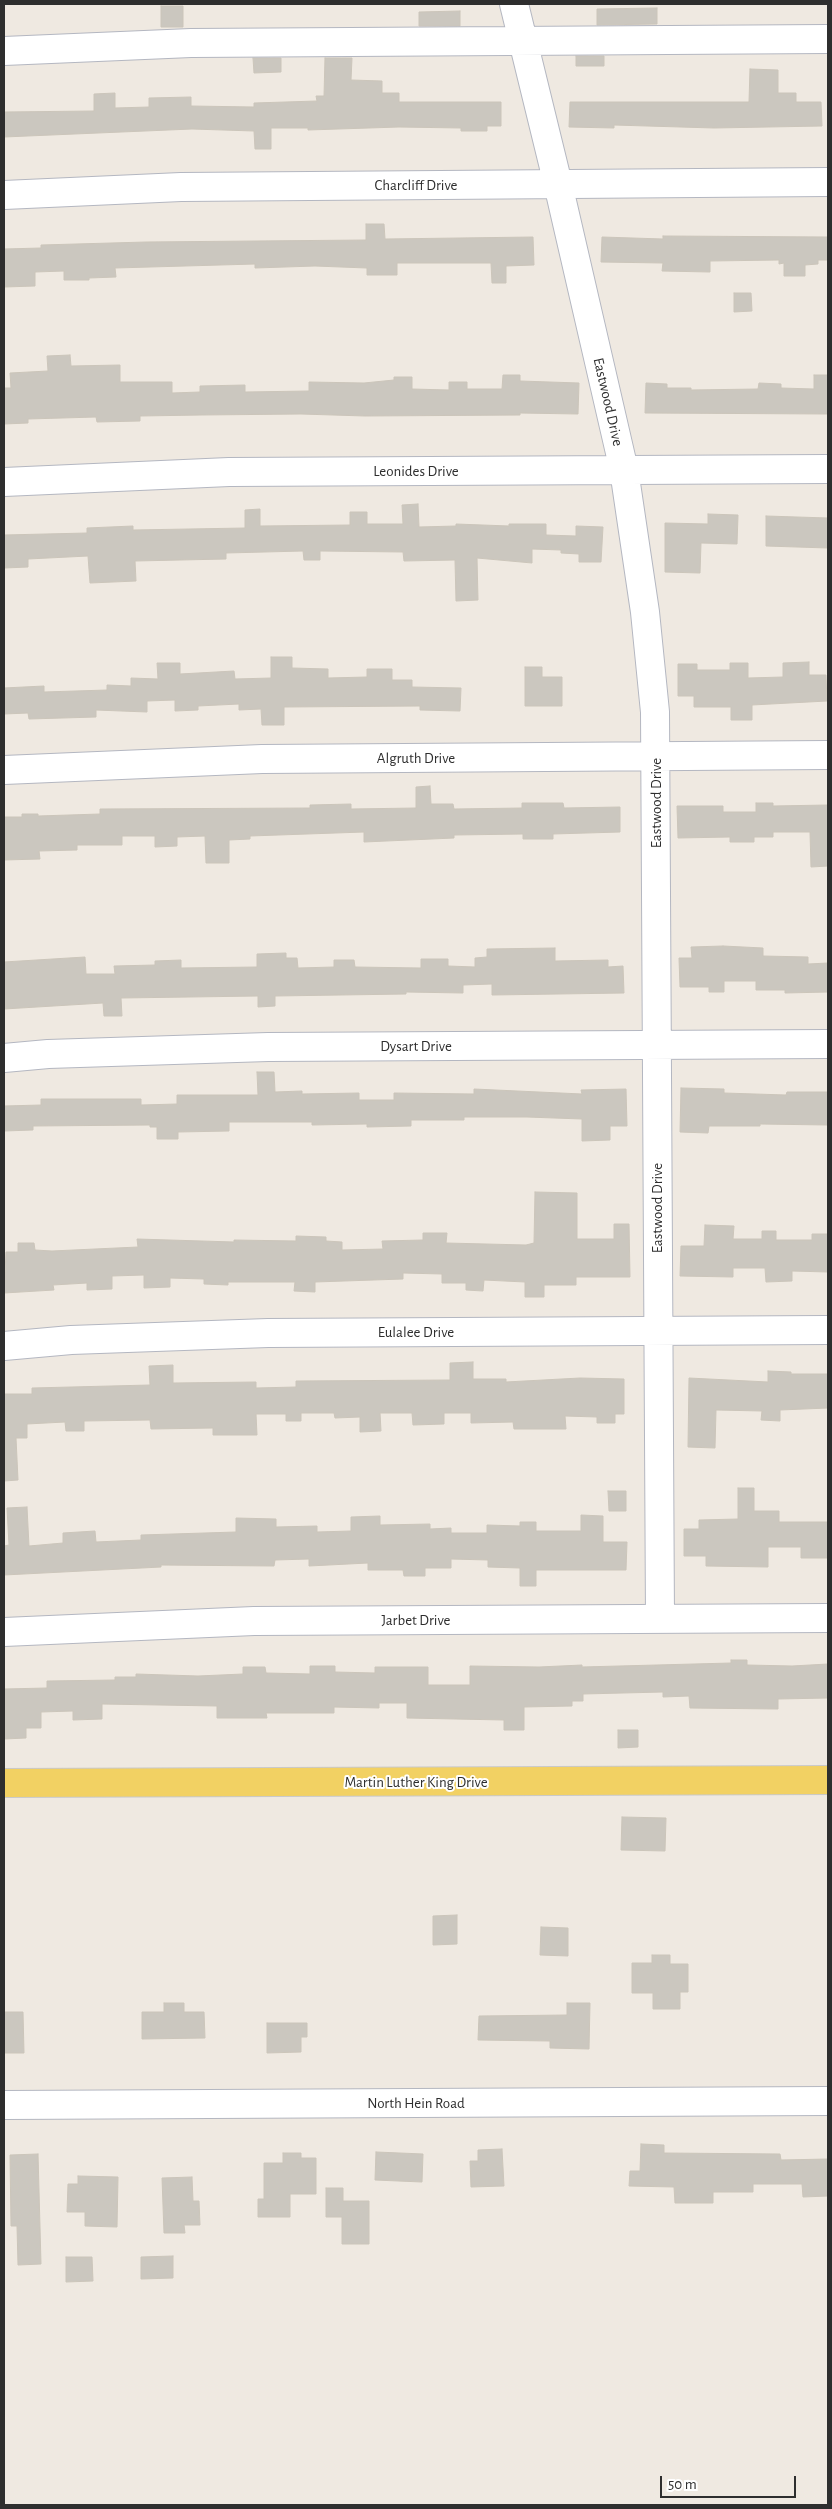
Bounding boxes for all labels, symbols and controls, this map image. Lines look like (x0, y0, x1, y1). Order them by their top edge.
street label: Charcliff Drive (374, 176, 458, 194)
street label: Eastwood Drive (589, 356, 627, 448)
street label: Leonides Drive (373, 462, 459, 480)
street label: Algruth Drive (377, 749, 455, 767)
street label: Eastwood Drive (647, 758, 665, 848)
street label: Dysart Drive (380, 1037, 452, 1055)
street label: Eastwood Drive (648, 1163, 666, 1253)
street label: Eulalee Drive (378, 1323, 454, 1341)
street label: Jarbet Drive (381, 1611, 451, 1629)
street label: Martin Luther King Drive (344, 1773, 488, 1791)
street label: North Hein Road (367, 2094, 465, 2112)
scale bar (662, 2466, 798, 2498)
text: 50 m (668, 2477, 697, 2492)

